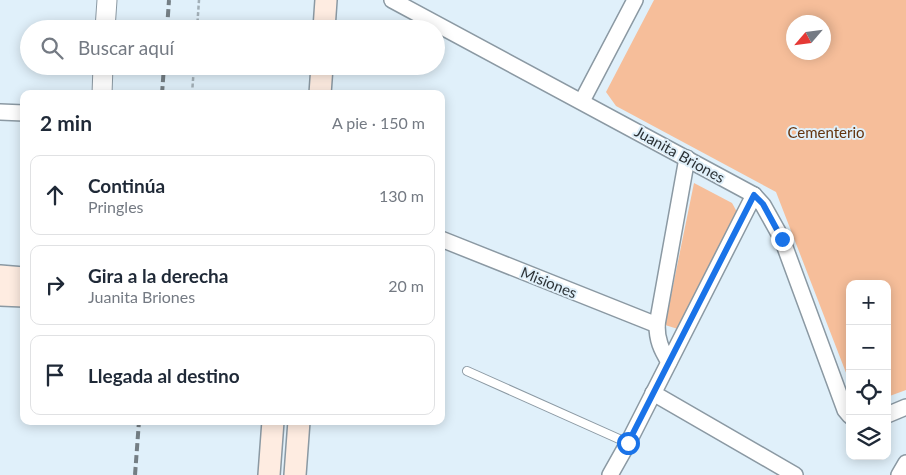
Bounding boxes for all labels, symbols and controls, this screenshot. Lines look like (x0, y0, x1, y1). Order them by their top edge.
north arrow (786, 15, 831, 60)
search box (20, 20, 445, 75)
icon: search (38, 34, 66, 62)
text: Buscar aquí (78, 36, 174, 59)
text: 2 min (40, 110, 92, 135)
text: A pie · 150 m (332, 113, 425, 132)
street label: Juanita Briones (632, 122, 728, 186)
park label: Cementerio (787, 123, 865, 141)
text: Continúa (88, 174, 165, 197)
icon: ahead (41, 181, 69, 209)
text: 130 m (379, 186, 424, 205)
text: Pringles (88, 197, 144, 216)
route end (771, 228, 794, 251)
street label: Misiones (518, 263, 580, 301)
text: Gira a la derecha (88, 264, 228, 287)
icon: right (41, 271, 69, 299)
text: 20 m (388, 276, 424, 295)
map controls (846, 280, 891, 460)
button: + (846, 280, 891, 325)
text: Juanita Briones (88, 287, 195, 306)
button: − (846, 325, 891, 370)
icon: arrive (41, 361, 69, 389)
text: Llegada al destino (88, 364, 240, 387)
button: locate (846, 370, 891, 415)
button: layers (846, 415, 891, 460)
route start (617, 432, 640, 455)

